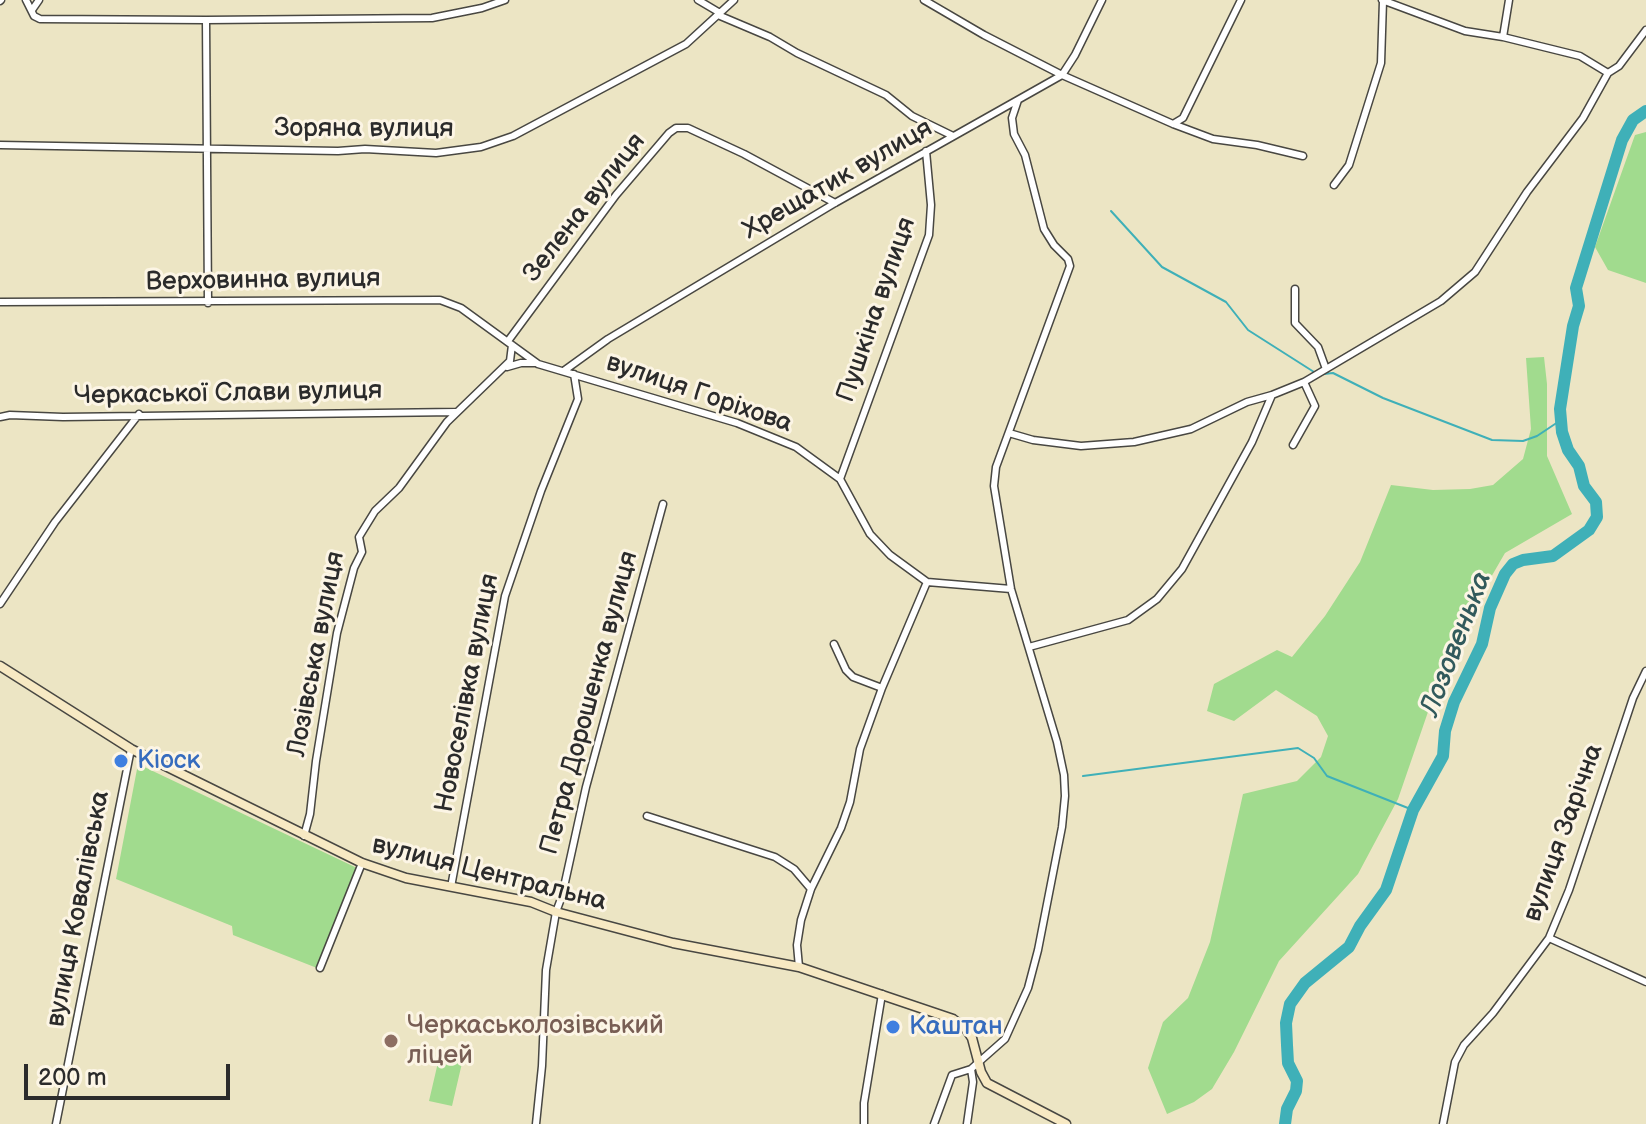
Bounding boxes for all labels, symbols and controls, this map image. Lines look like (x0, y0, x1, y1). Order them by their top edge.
street label: Зоряна вулиця (274, 113, 454, 145)
street label: Хрещатик вулиця (738, 113, 938, 247)
street label: Зелена вулиця (517, 127, 653, 289)
street label: Пушкіна вулиця (831, 213, 923, 407)
street label: Верховинна вулиця (145, 263, 381, 299)
street label: вулиця Горіхова (602, 348, 796, 440)
street label: Черкаської Слави вулиця (74, 376, 382, 412)
street label: Петра Дорошенка вулиця (534, 548, 646, 858)
street label: Лозівська вулиця (282, 549, 352, 759)
water label: Лозовенька (1414, 567, 1500, 721)
street label: Новоселівка вулиця (430, 571, 506, 815)
street label: вулиця Зарічна (1517, 740, 1611, 926)
place label: Кіоск (137, 745, 200, 777)
marker: Кіоск (112, 752, 130, 770)
street label: вулиця Ковалівська (41, 788, 117, 1030)
street label: вулиця Центральна (369, 830, 609, 918)
place label: Черкаськолозівський ліцей (407, 1010, 664, 1072)
place label: Каштан (909, 1011, 1003, 1043)
marker: Каштан (884, 1018, 902, 1036)
marker: Черкаськолозівський ліцей (382, 1032, 400, 1050)
scale bar (28, 1048, 234, 1098)
text: 200 m (38, 1063, 107, 1092)

